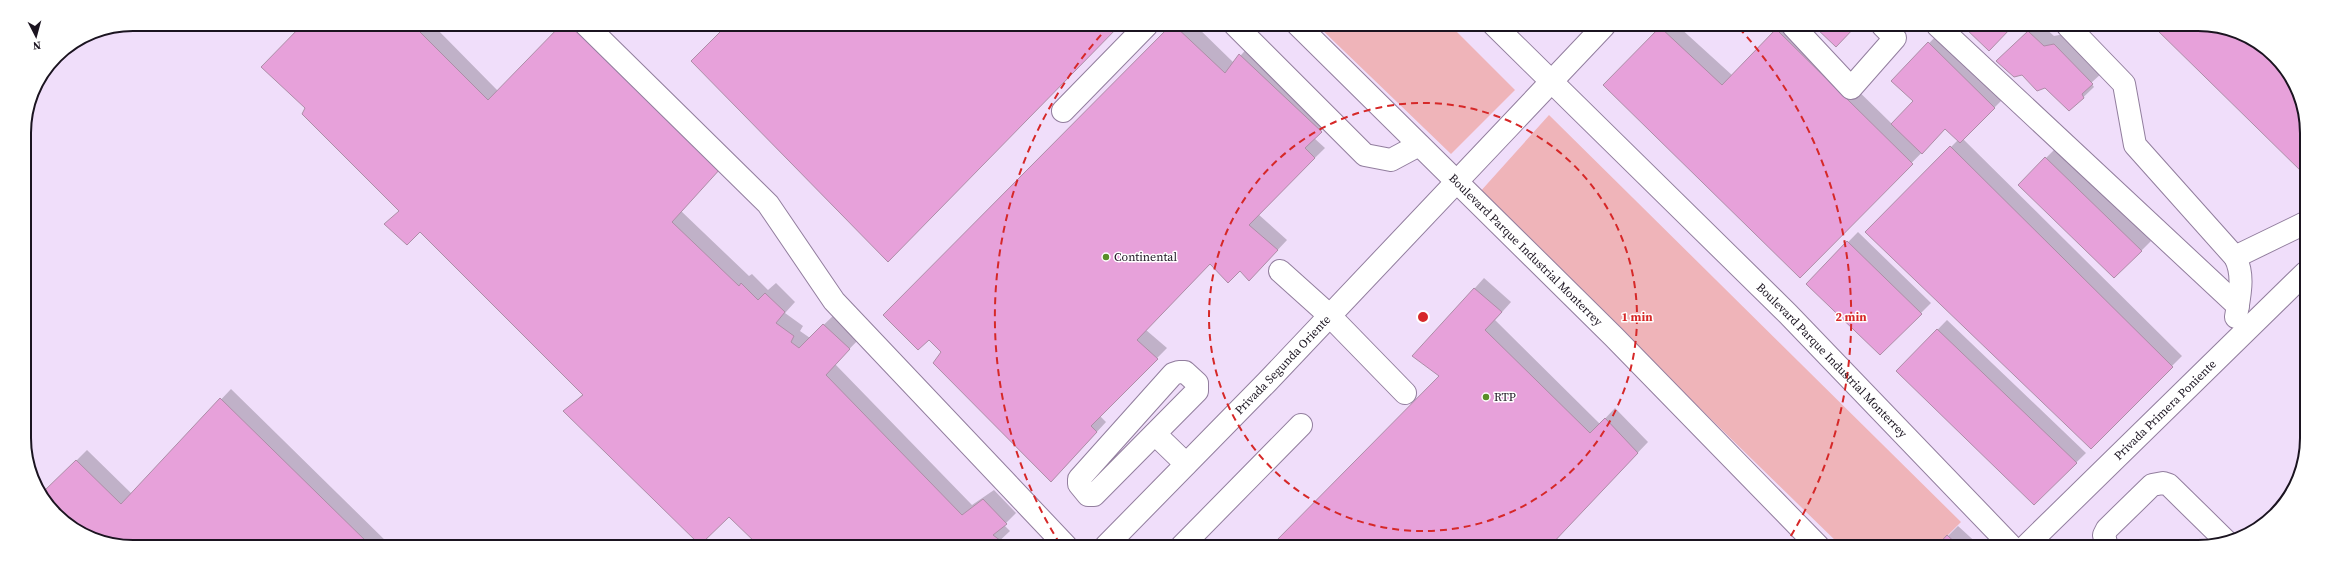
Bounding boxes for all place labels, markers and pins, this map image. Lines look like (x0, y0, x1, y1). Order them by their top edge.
place label: Continental (1114, 249, 1177, 265)
marker: Continental (1101, 252, 1111, 262)
centre of rings (1416, 310, 1430, 324)
place label: RTP (1494, 389, 1516, 405)
marker: RTP (1481, 392, 1491, 402)

